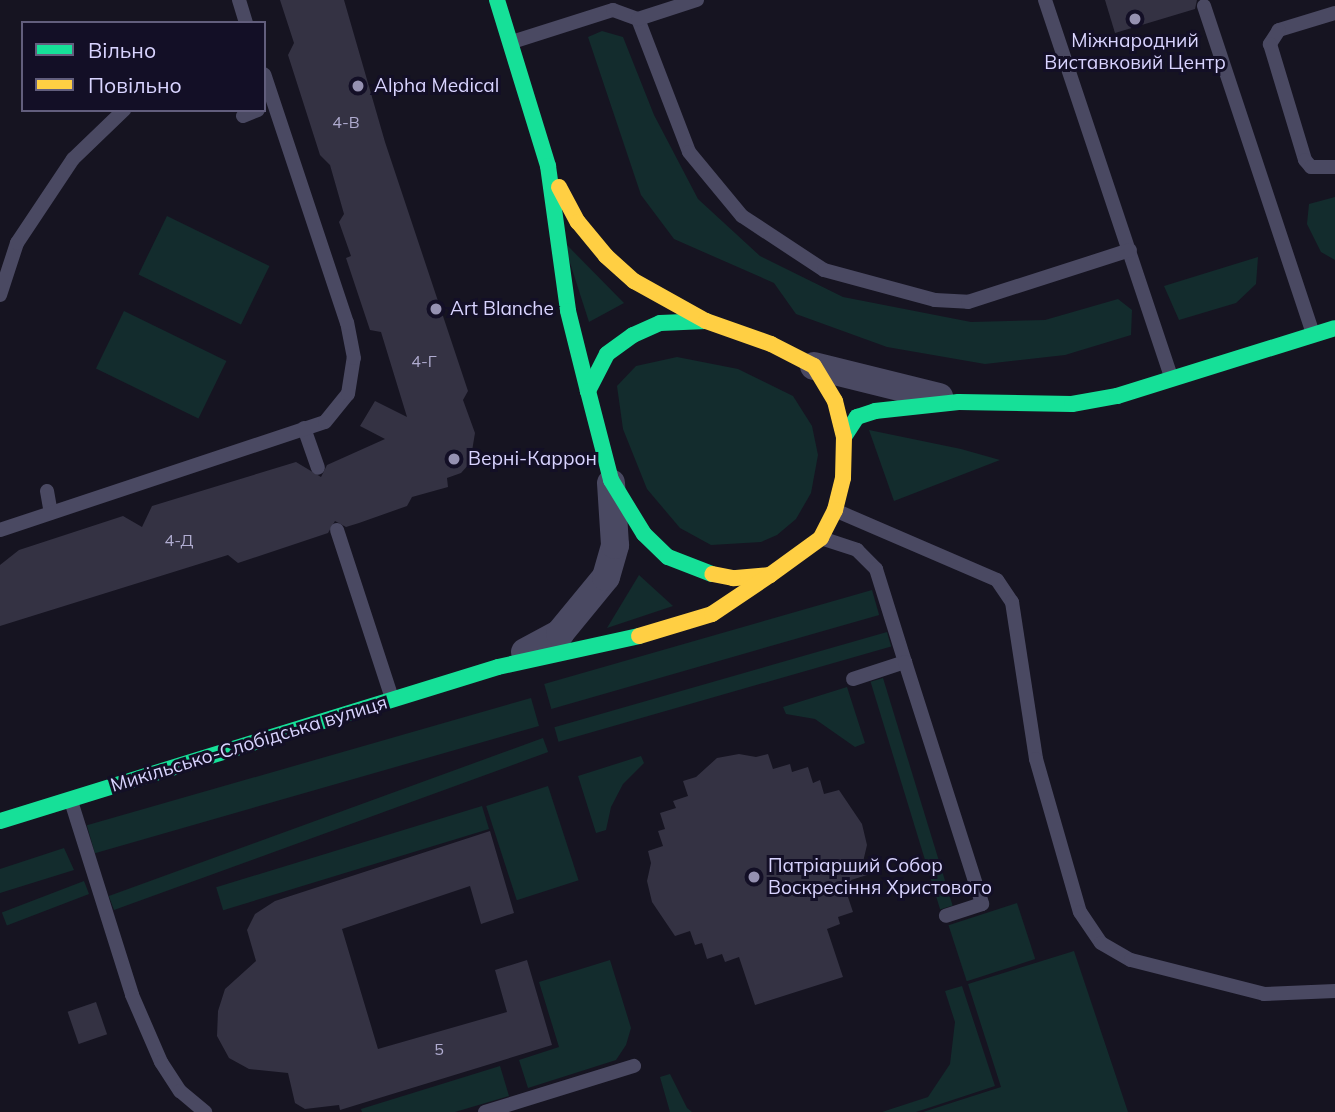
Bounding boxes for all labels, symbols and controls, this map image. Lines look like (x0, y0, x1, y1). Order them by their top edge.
marker: Міжнародний Виставковий Центр (1127, 11, 1143, 27)
legend (21, 21, 266, 112)
place label: Міжнародний Виставковий Центр (1044, 30, 1226, 74)
text: Вільно (88, 37, 156, 63)
text: Повільно (88, 72, 182, 98)
place label: Alpha Medical (374, 75, 499, 97)
marker: Alpha Medical (348, 76, 368, 96)
house number: 4-В (332, 112, 360, 132)
place label: Art Blanche (450, 298, 554, 320)
marker: Art Blanche (428, 301, 444, 317)
house number: 4-Г (411, 351, 437, 371)
place label: Верні-Каррон (468, 448, 597, 470)
marker: Верні-Каррон (446, 451, 462, 467)
house number: 4-Д (165, 530, 193, 550)
street label: Микільсько-Слобідська вулиця (108, 691, 390, 797)
place label: Патріарший Собор Воскресіння Христового (768, 855, 992, 899)
marker: Патріарший Собор Воскресіння Христового (746, 869, 762, 885)
house number: 5 (434, 1039, 444, 1059)

